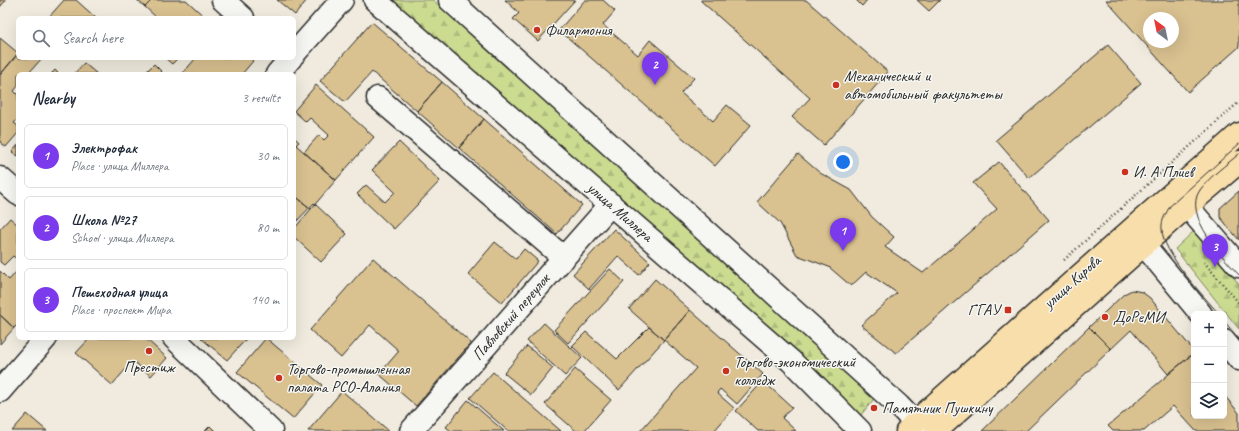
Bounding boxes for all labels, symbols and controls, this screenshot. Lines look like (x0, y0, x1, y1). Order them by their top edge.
north arrow (1143, 12, 1179, 48)
search box (16, 16, 296, 60)
place label: Филармония (545, 20, 612, 40)
marker: Филармония (532, 25, 542, 35)
icon: search (30, 27, 52, 49)
text: Search here (62, 29, 123, 48)
pin: 2 (642, 52, 668, 85)
place label: Механический и автомобильный факультеты (844, 66, 1003, 104)
marker: Механический и автомобильный факультеты (831, 80, 841, 90)
text: Nearby (32, 88, 75, 109)
text: 3 results (242, 90, 280, 106)
text: Электрофак (71, 139, 137, 158)
text: 1 (43, 148, 49, 164)
text: 30 m (257, 148, 279, 164)
your location (833, 152, 853, 172)
text: Place · улица Миллера (71, 158, 168, 174)
place label: И. А Плиев (1133, 162, 1196, 182)
marker: И. А Плиев (1120, 167, 1130, 177)
street label: улица Миллера (582, 177, 658, 247)
text: Школа №27 (71, 211, 136, 230)
pin: 1 (830, 218, 856, 251)
text: 2 (43, 220, 49, 236)
text: 80 m (257, 220, 279, 236)
text: School · улица Миллера (71, 230, 173, 246)
pin: 3 (1202, 234, 1228, 267)
street label: улица Кирова (1038, 250, 1106, 314)
street label: Павловский переулок (468, 268, 556, 365)
text: Пешеходная улица (71, 283, 167, 302)
text: 3 (43, 292, 49, 308)
text: 140 m (251, 292, 279, 308)
place label: ГГАУ (968, 300, 1003, 320)
text: Place · проспект Мира (71, 302, 171, 318)
marker: ГГАУ (1003, 305, 1013, 315)
place label: ДоРеМИ (1113, 307, 1167, 327)
map controls (1191, 311, 1227, 419)
button: + (1191, 311, 1227, 347)
marker: ДоРеМИ (1100, 312, 1110, 322)
marker: Престиж (144, 346, 154, 356)
button: − (1191, 347, 1227, 383)
place label: Торгово-экономический колледж (734, 352, 857, 390)
place label: Престиж (123, 357, 176, 377)
place label: Торгово-промышленная палата РСО-Алания (287, 359, 411, 397)
marker: Торгово-экономический колледж (721, 366, 731, 376)
marker: Торгово-промышленная палата РСО-Алания (274, 373, 284, 383)
button: layers (1191, 383, 1227, 419)
place label: Памятник Пушкину (882, 398, 994, 418)
marker: Памятник Пушкину (869, 403, 879, 413)

